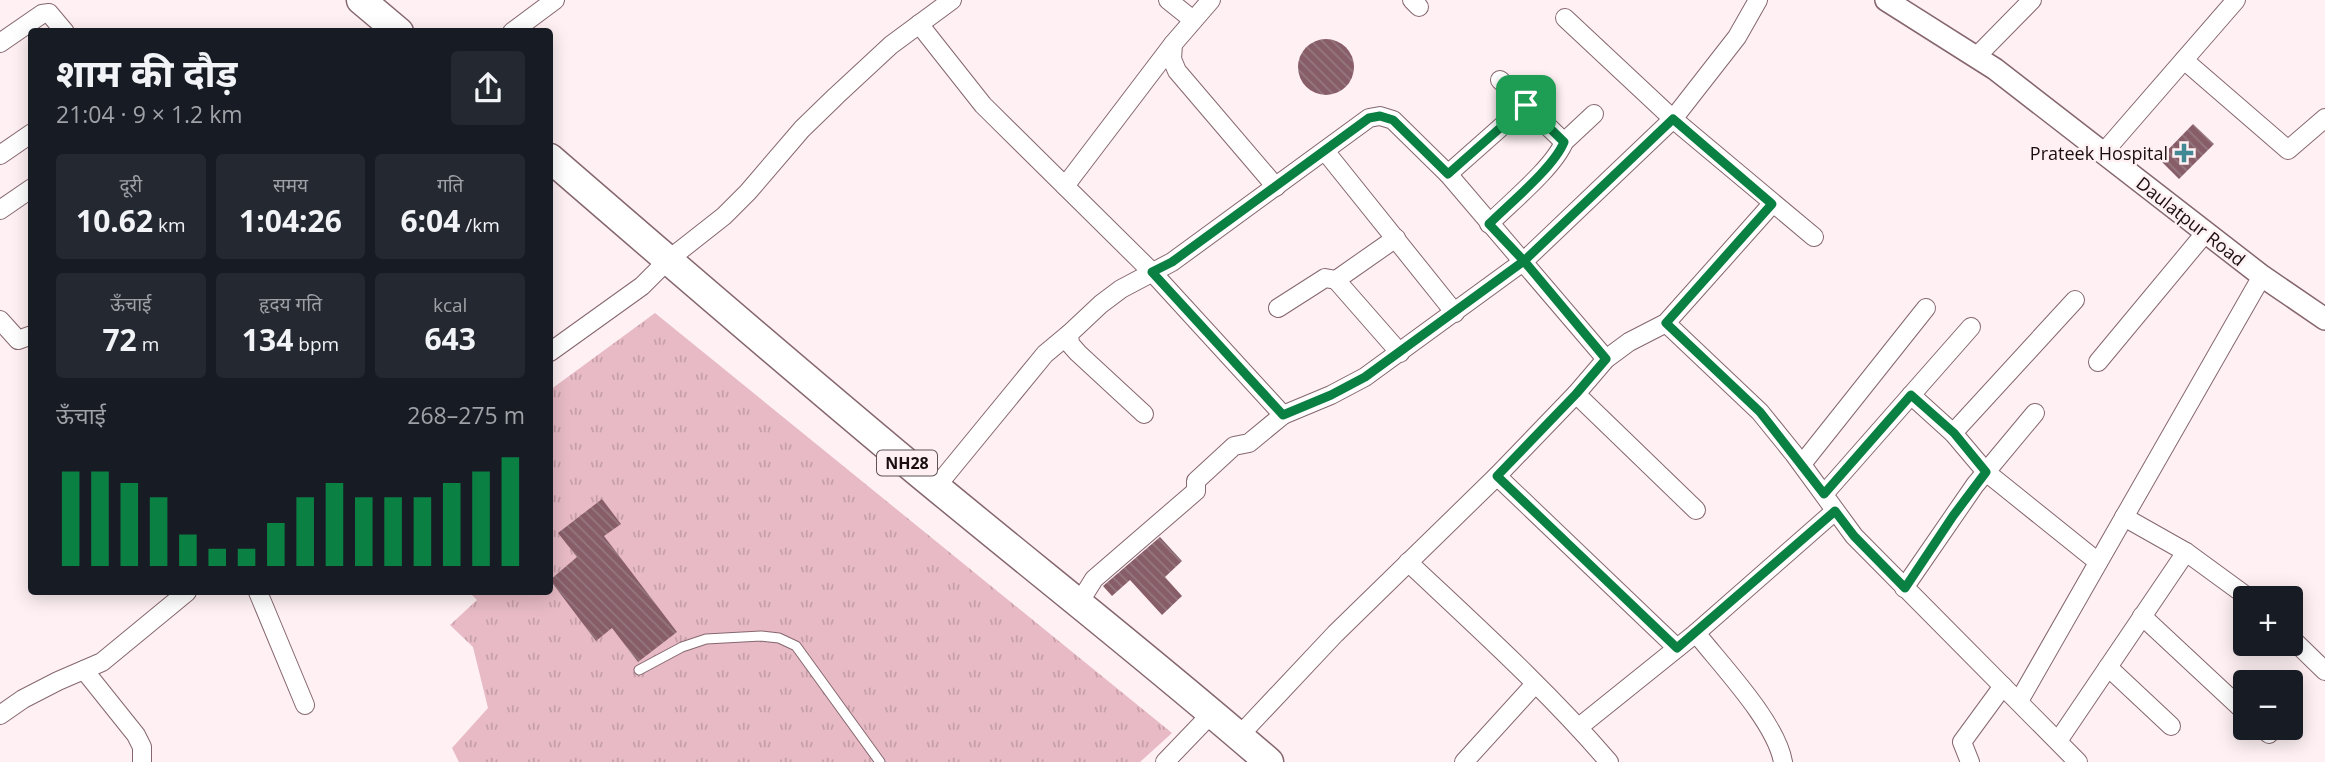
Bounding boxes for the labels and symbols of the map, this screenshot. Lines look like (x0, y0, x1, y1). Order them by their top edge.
pin (1496, 75, 1556, 135)
place label: Prateek Hospital (2030, 141, 2168, 165)
marker: Prateek Hospital (2174, 143, 2194, 163)
street label: Daulatpur Road (2132, 171, 2250, 271)
road number: NH28 (877, 450, 937, 476)

